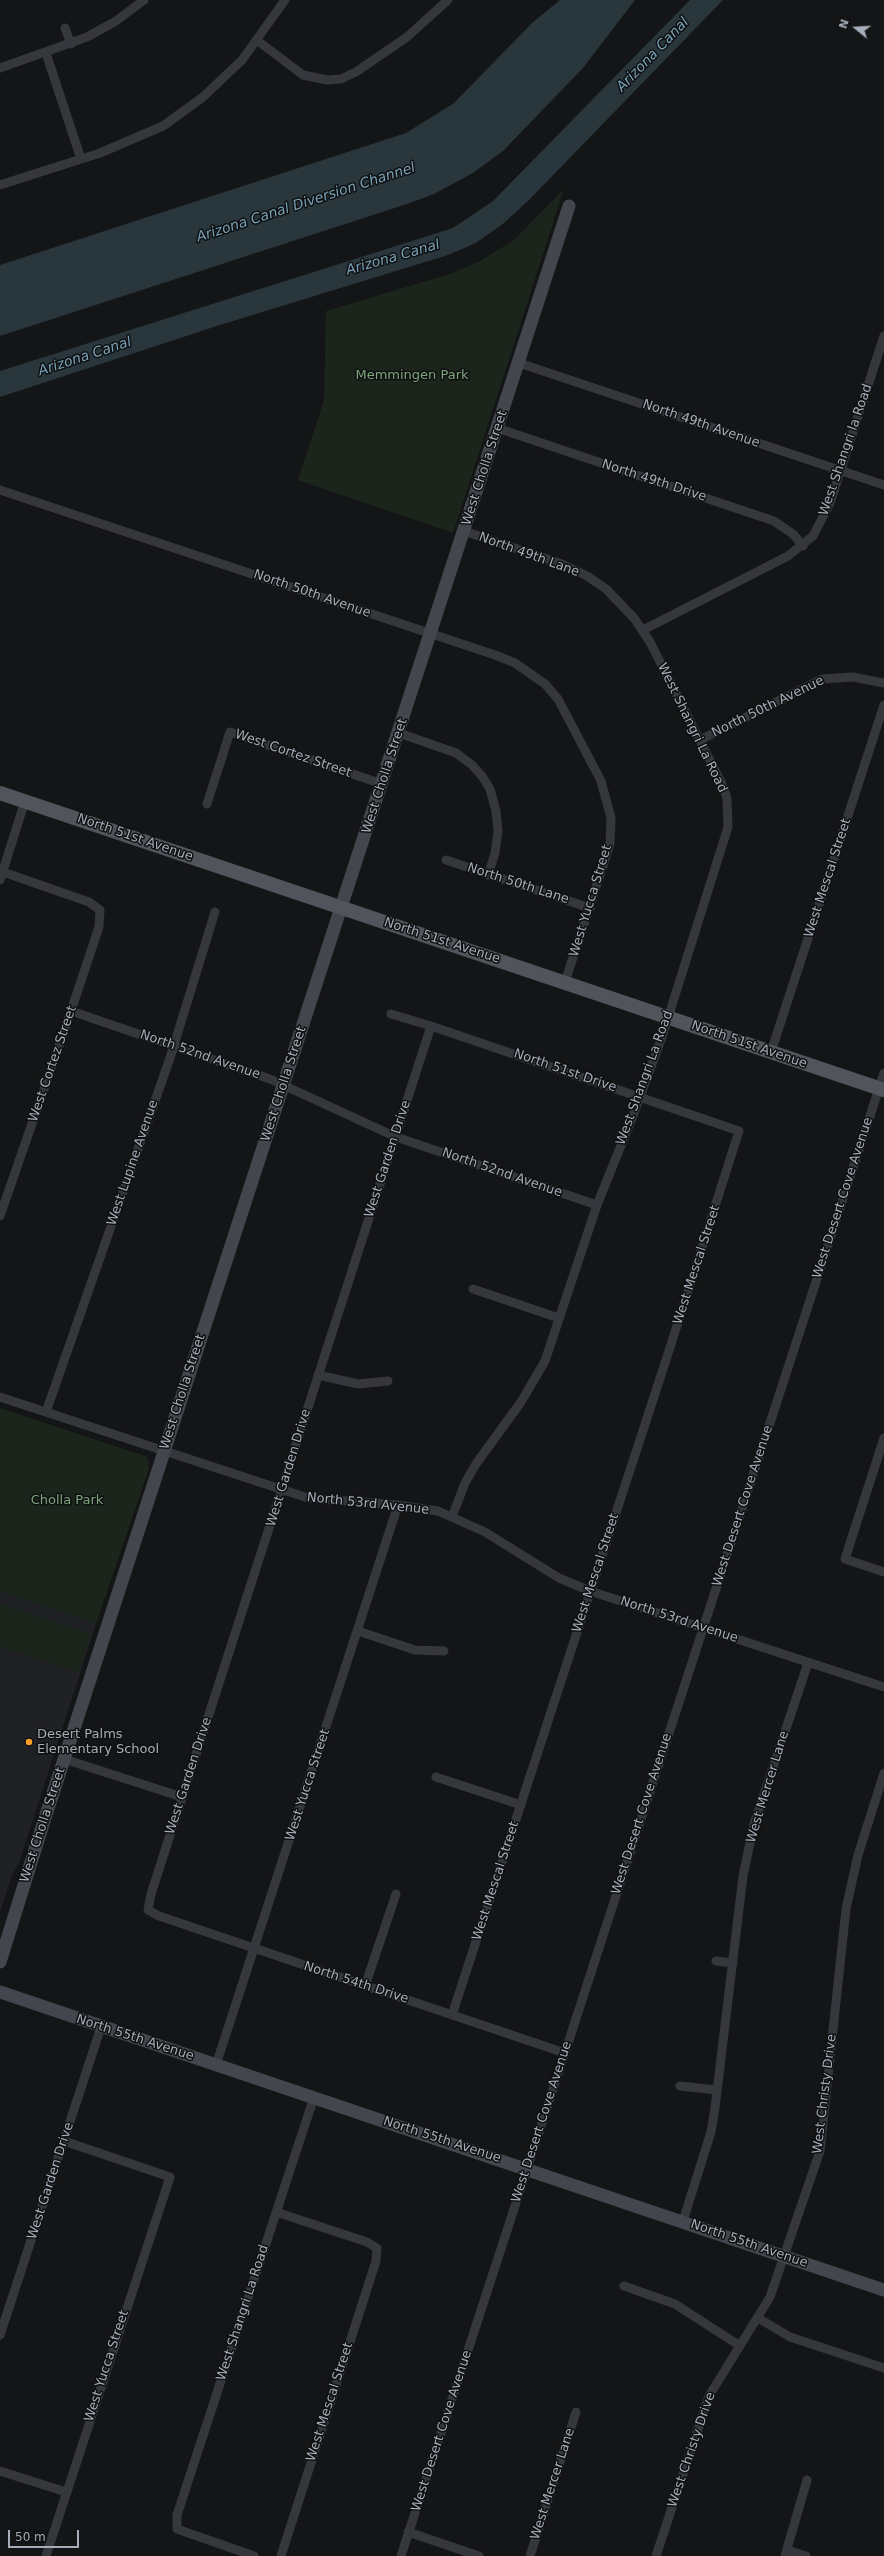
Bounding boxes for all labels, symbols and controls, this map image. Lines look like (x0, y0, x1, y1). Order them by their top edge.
north arrow (836, 8, 876, 48)
water label: Arizona Canal (613, 14, 693, 96)
text: N (837, 18, 852, 31)
water label: Arizona Canal Diversion Channel (194, 160, 418, 246)
water label: Arizona Canal (344, 237, 442, 279)
water label: Arizona Canal (36, 334, 134, 380)
park label: Memmingen Park (355, 368, 469, 384)
street label: West Shangri la Road (816, 382, 876, 518)
street label: North 49th Avenue (640, 397, 762, 451)
street label: West Cholla Street (459, 408, 511, 528)
street label: North 49th Drive (600, 457, 708, 505)
street label: North 49th Lane (477, 530, 581, 580)
street label: North 50th Avenue (251, 567, 373, 621)
street label: West Shangri La Road (654, 661, 730, 795)
street label: North 50th Avenue (709, 673, 827, 741)
street label: West Cholla Street (359, 716, 411, 836)
street label: West Cortez Street (233, 727, 353, 781)
street label: North 51st Avenue (75, 811, 195, 865)
street label: West Mescal Street (801, 816, 855, 940)
street label: West Yucca Street (566, 843, 616, 959)
street label: North 50th Lane (465, 860, 571, 908)
street label: North 51st Avenue (382, 915, 502, 967)
street label: West Cortez Street (26, 1004, 80, 1124)
street label: West Shangri La Road (613, 1009, 677, 1147)
street label: North 51st Avenue (689, 1018, 809, 1072)
street label: West Cholla Street (258, 1024, 310, 1144)
street label: North 52nd Avenue (138, 1027, 262, 1083)
street label: North 51st Drive (512, 1046, 618, 1096)
street label: West Lupine Avenue (104, 1098, 162, 1228)
street label: West Garden Drive (362, 1098, 414, 1220)
street label: West Desert Cove Avenue (810, 1115, 876, 1281)
street label: North 52nd Avenue (440, 1145, 564, 1201)
street label: West Mescal Street (670, 1203, 724, 1327)
street label: West Cholla Street (157, 1332, 209, 1452)
street label: West Garden Drive (264, 1407, 314, 1529)
street label: West Desert Cove Avenue (710, 1423, 776, 1589)
street label: North 53rd Avenue (306, 1490, 430, 1518)
park label: Cholla Park (31, 1493, 103, 1509)
street label: West Mescal Street (569, 1511, 623, 1635)
street label: North 53rd Avenue (618, 1594, 740, 1646)
street label: West Garden Drive (163, 1715, 215, 1837)
place label: Desert Palms Elementary School (37, 1727, 159, 1758)
street label: West Yucca Street (283, 1727, 333, 1843)
street label: West Mercer Lane (744, 1729, 792, 1845)
street label: West Desert Cove Avenue (609, 1731, 675, 1897)
marker: Desert Palms Elementary School (24, 1737, 34, 1747)
street label: West Cholla Street (17, 1765, 69, 1885)
street label: West Mescal Street (469, 1819, 523, 1943)
street label: North 54th Drive (302, 1959, 410, 2007)
street label: North 55th Avenue (74, 2012, 196, 2064)
street label: West Christy Drive (810, 2033, 840, 2155)
street label: West Desert Cove Avenue (509, 2039, 575, 2205)
street label: North 55th Avenue (381, 2114, 503, 2166)
street label: West Garden Drive (25, 2120, 77, 2242)
street label: North 55th Avenue (688, 2217, 810, 2271)
street label: West Shangri La Road (214, 2243, 272, 2383)
street label: West Yucca Street (82, 2308, 132, 2424)
street label: West Mescal Street (303, 2340, 357, 2464)
street label: West Desert Cove Avenue (409, 2348, 475, 2514)
street label: West Christy Drive (665, 2390, 719, 2510)
street label: West Mercer Lane (528, 2426, 578, 2542)
scale bar (10, 2522, 81, 2548)
text: 50 m (15, 2530, 46, 2544)

